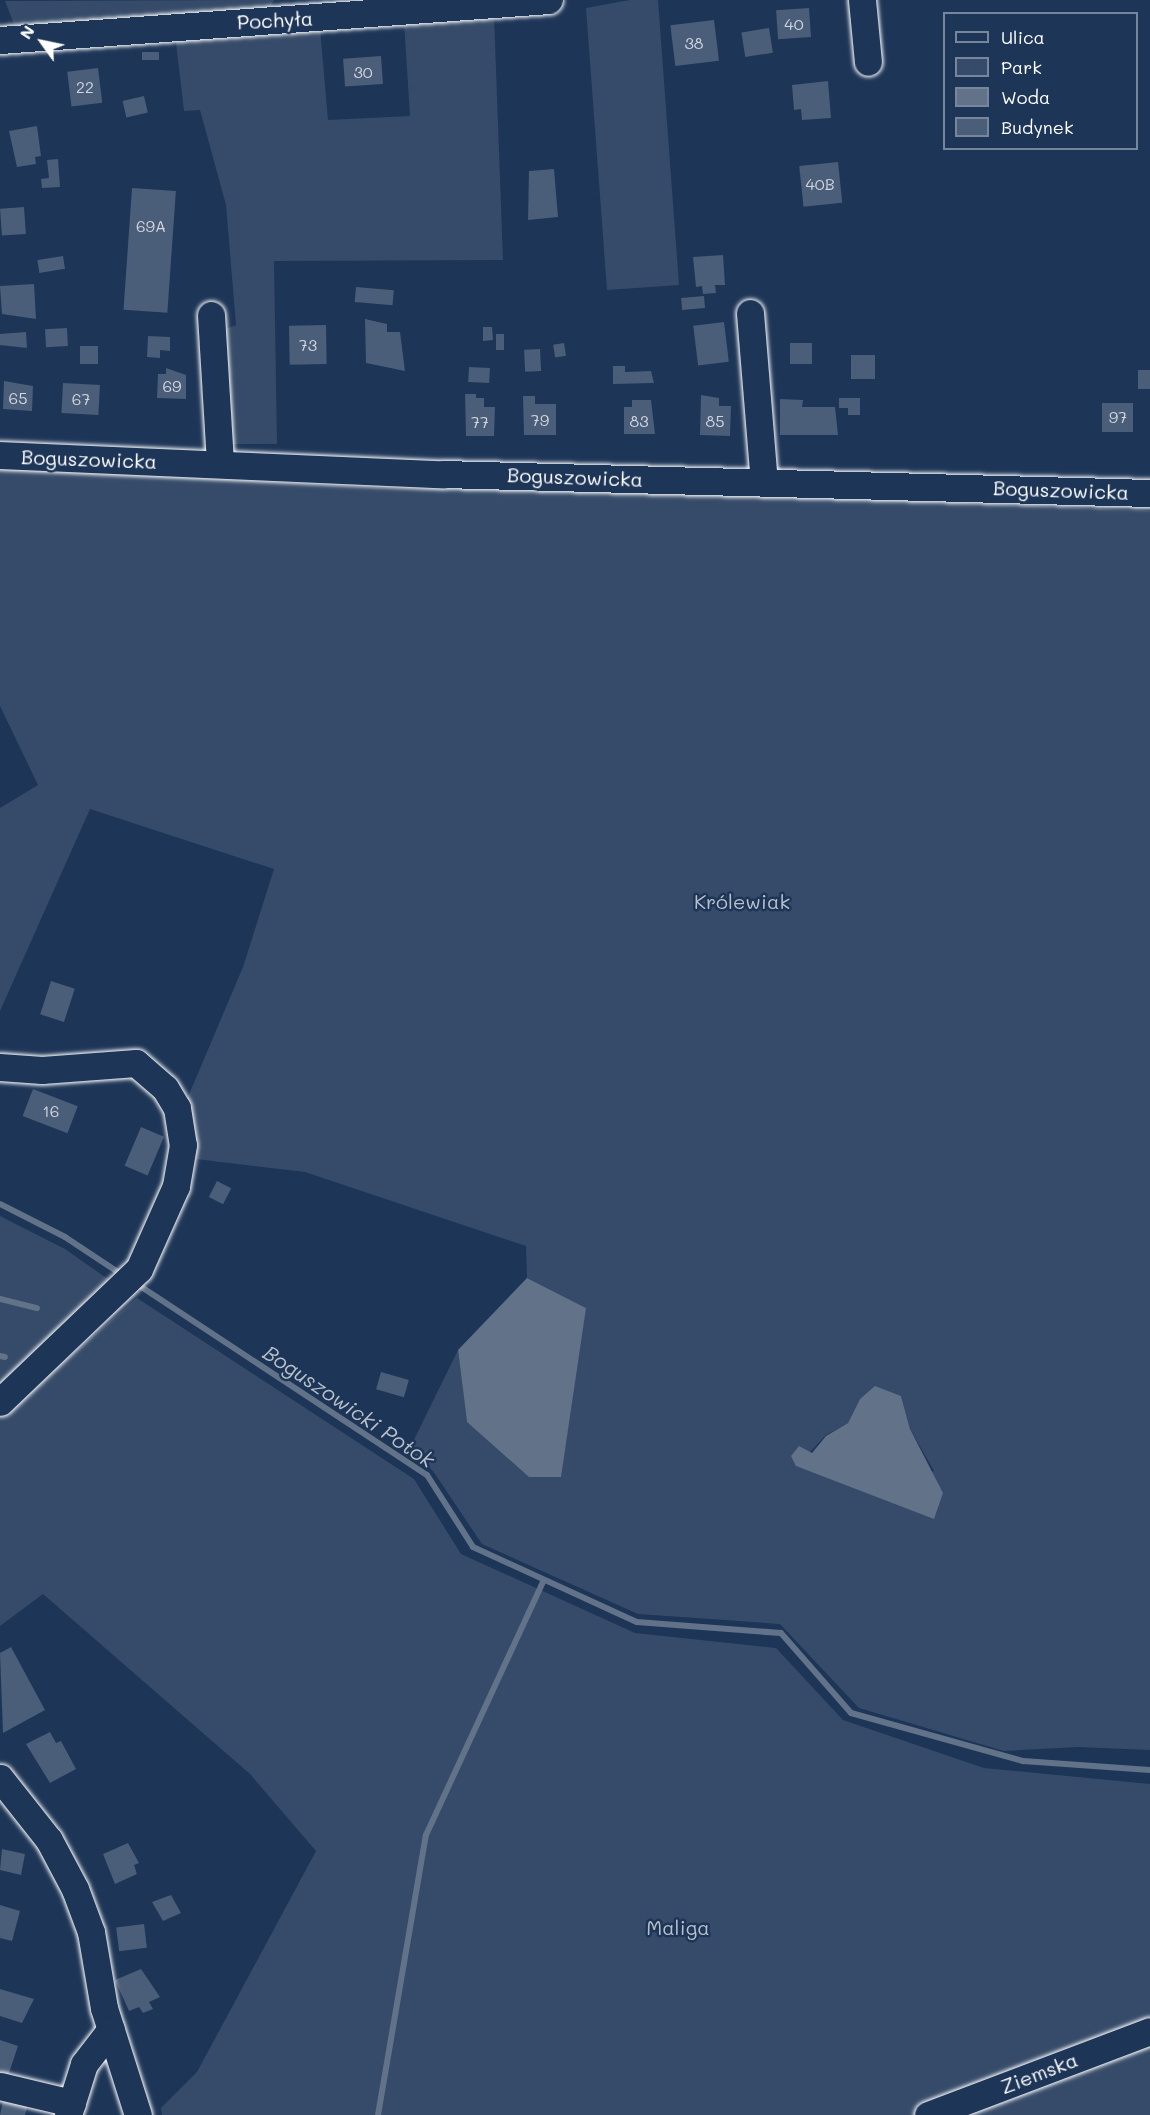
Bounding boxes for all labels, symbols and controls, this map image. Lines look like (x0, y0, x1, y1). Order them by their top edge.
street label: Pochyła (236, 6, 314, 34)
north arrow (12, 12, 72, 72)
legend (943, 12, 1138, 150)
house number: 40 (784, 14, 804, 34)
text: N (14, 21, 39, 43)
text: Ulica (1001, 25, 1045, 49)
house number: 38 (684, 33, 704, 53)
text: Park (1001, 55, 1042, 79)
house number: 30 (353, 62, 373, 82)
house number: 22 (76, 77, 94, 97)
text: Woda (1001, 85, 1050, 109)
text: Budynek (1001, 115, 1074, 139)
house number: 40B (805, 174, 835, 194)
house number: 69A (136, 216, 166, 236)
house number: 73 (299, 335, 317, 355)
house number: 69 (162, 376, 182, 396)
house number: 65 (9, 388, 27, 408)
house number: 67 (72, 389, 90, 409)
house number: 97 (1109, 407, 1127, 427)
house number: 79 (531, 410, 549, 430)
house number: 83 (629, 411, 649, 431)
house number: 85 (705, 411, 725, 431)
house number: 77 (471, 412, 489, 432)
street label: Boguszowicka (21, 445, 157, 473)
street label: Boguszowicka (507, 463, 643, 491)
street label: Boguszowicka (993, 476, 1129, 504)
park label: Królewiak (694, 889, 790, 913)
house number: 16 (43, 1101, 59, 1121)
water label: Boguszowicki Potok (259, 1339, 439, 1473)
park label: Maliga (646, 1915, 710, 1939)
street label: Ziemska (997, 2047, 1081, 2099)

